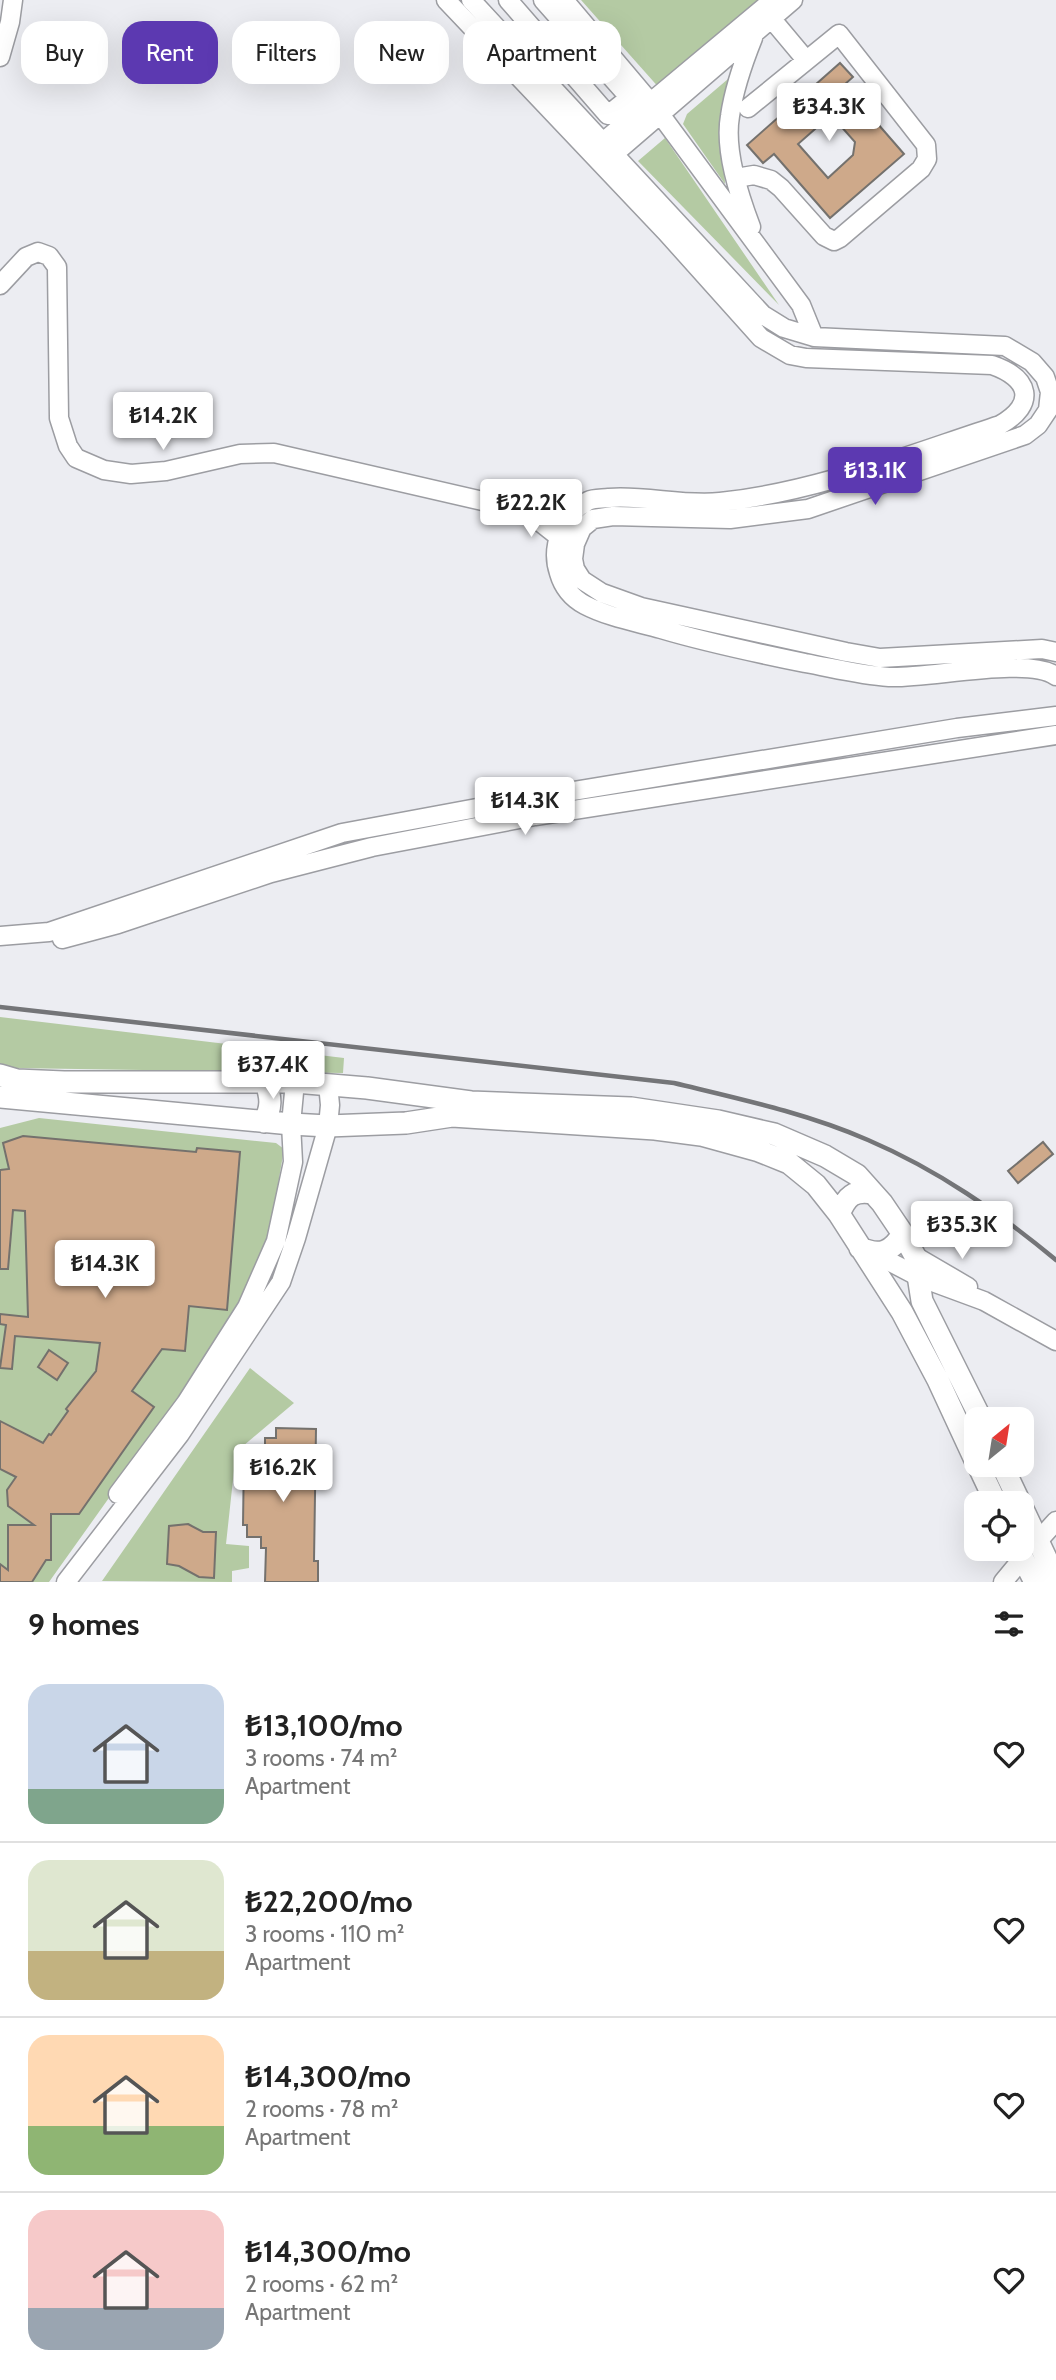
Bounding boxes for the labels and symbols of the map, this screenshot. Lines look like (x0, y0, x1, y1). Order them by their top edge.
pin: ₺34.3K (772, 83, 886, 143)
pin: ₺14.2K (106, 392, 220, 452)
pin: ₺13.1K (818, 448, 932, 507)
pin: ₺22.2K (474, 480, 588, 539)
pin: ₺14.3K (468, 778, 582, 837)
pin: ₺37.4K (216, 1042, 330, 1101)
pin: ₺35.3K (905, 1202, 1019, 1261)
pin: ₺14.3K (48, 1240, 162, 1300)
north arrow (964, 1407, 1034, 1477)
pin: ₺16.2K (226, 1444, 340, 1504)

